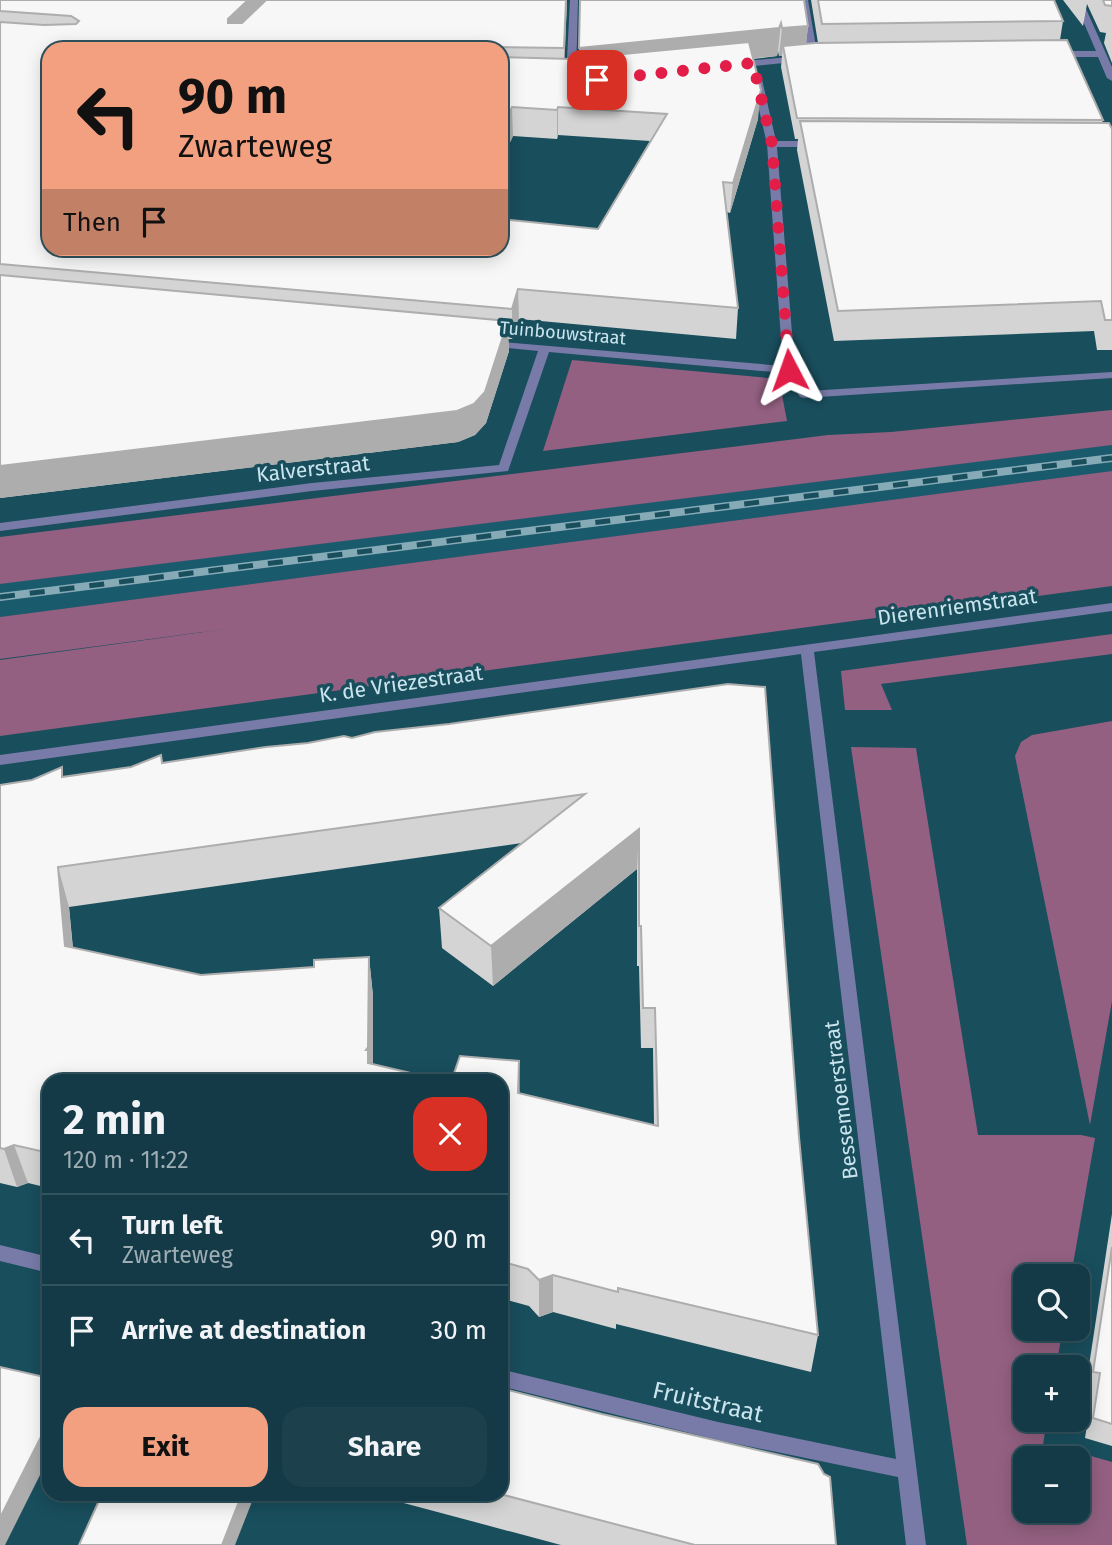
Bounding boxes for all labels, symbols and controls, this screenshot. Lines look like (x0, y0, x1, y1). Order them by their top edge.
pin (567, 50, 627, 110)
icon: arrive (578, 61, 616, 99)
text: 90 m (178, 67, 287, 126)
icon: left (63, 70, 154, 161)
text: Zwarteweg (178, 127, 332, 165)
icon: arrive (135, 203, 173, 241)
text: Then (63, 207, 121, 238)
street label: Tuinbouwstraat (499, 317, 627, 350)
position arrow (752, 333, 826, 407)
street label: Kalverstraat (255, 450, 371, 488)
street label: Dierenriemstraat (876, 583, 1039, 631)
street label: K. de Vriezestraat (318, 660, 485, 708)
street label: Bessemoerstraat (818, 1019, 864, 1181)
text: 2 min (63, 1095, 166, 1145)
button: close (413, 1097, 487, 1171)
text: 120 m · 11:22 (63, 1146, 189, 1174)
text: Turn left (122, 1210, 223, 1241)
icon: left (63, 1221, 101, 1259)
text: 90 m (430, 1224, 487, 1255)
text: Zwarteweg (122, 1241, 233, 1269)
map controls (1013, 1264, 1090, 1523)
button: search (1013, 1264, 1090, 1341)
icon: arrive (63, 1312, 101, 1350)
text: Arrive at destination (122, 1315, 366, 1346)
text: 30 m (430, 1315, 487, 1346)
button: + (1013, 1355, 1090, 1432)
street label: Fruitstraat (650, 1376, 766, 1428)
button: Exit (63, 1407, 268, 1487)
button: Share (282, 1407, 487, 1487)
button: − (1013, 1446, 1090, 1523)

